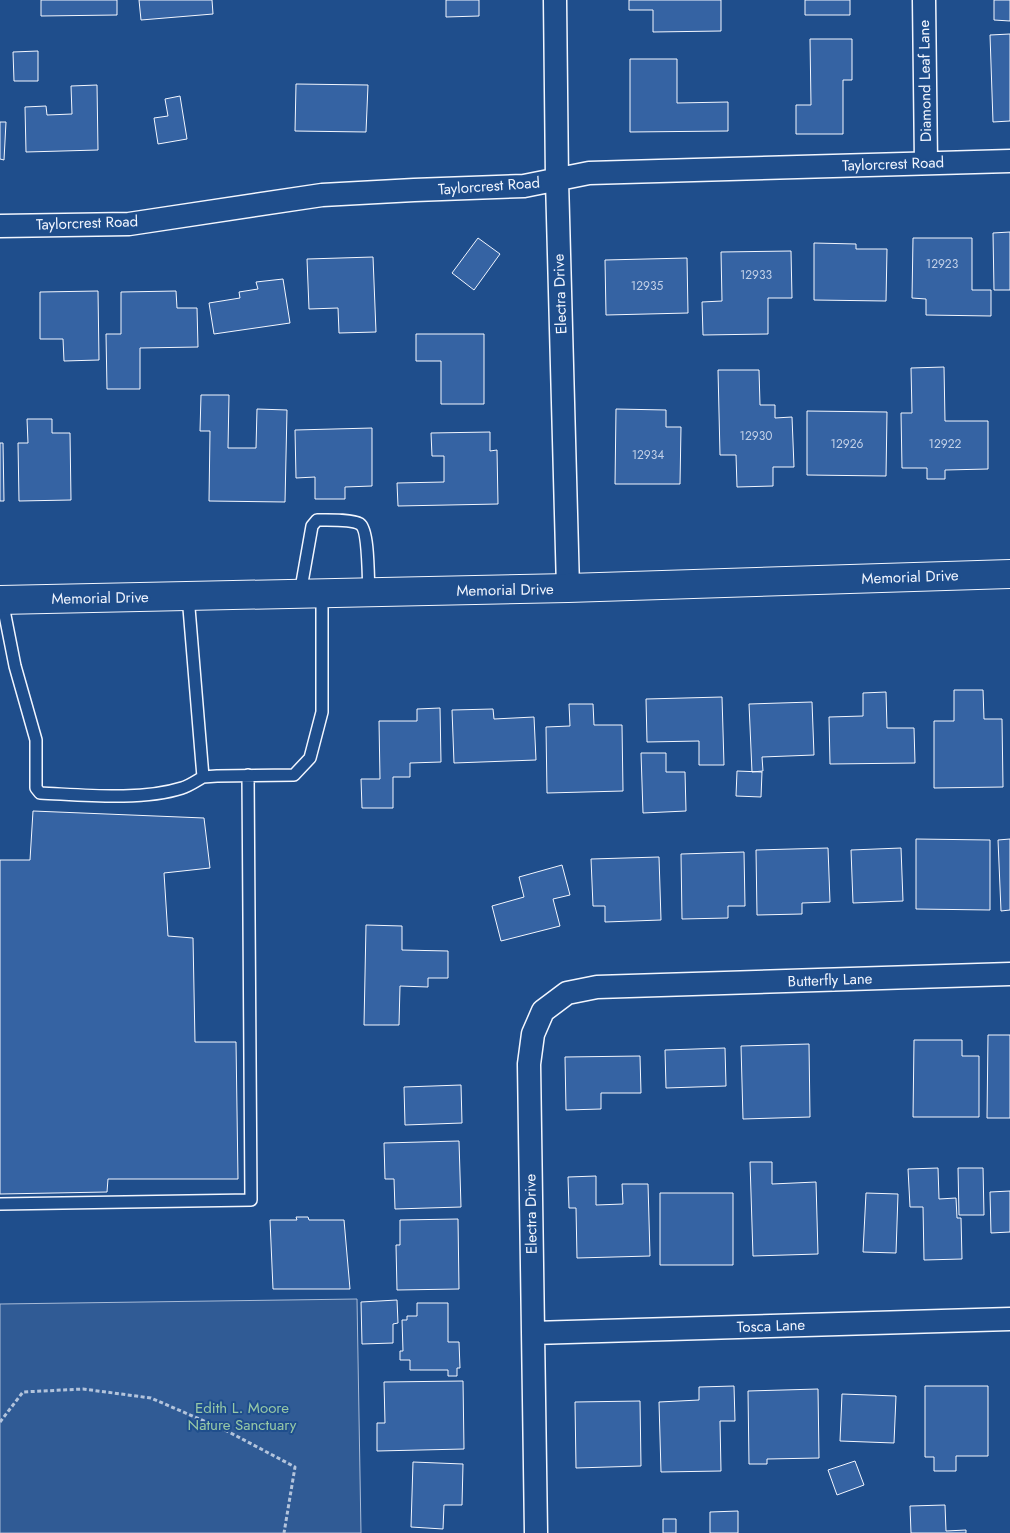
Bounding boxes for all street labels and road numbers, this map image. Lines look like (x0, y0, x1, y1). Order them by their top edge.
street label: Diamond Leaf Lane (913, 19, 937, 142)
street label: Taylorcrest Road (842, 151, 944, 177)
street label: Taylorcrest Road (437, 171, 541, 201)
street label: Taylorcrest Road (36, 210, 138, 236)
street label: Electra Drive (548, 253, 572, 335)
street label: Memorial Drive (861, 564, 959, 590)
street label: Memorial Drive (456, 578, 554, 602)
street label: Memorial Drive (51, 586, 149, 610)
street label: Butterfly Lane (787, 968, 873, 992)
street label: Electra Drive (519, 1173, 543, 1254)
street label: Tosca Lane (737, 1314, 806, 1338)

